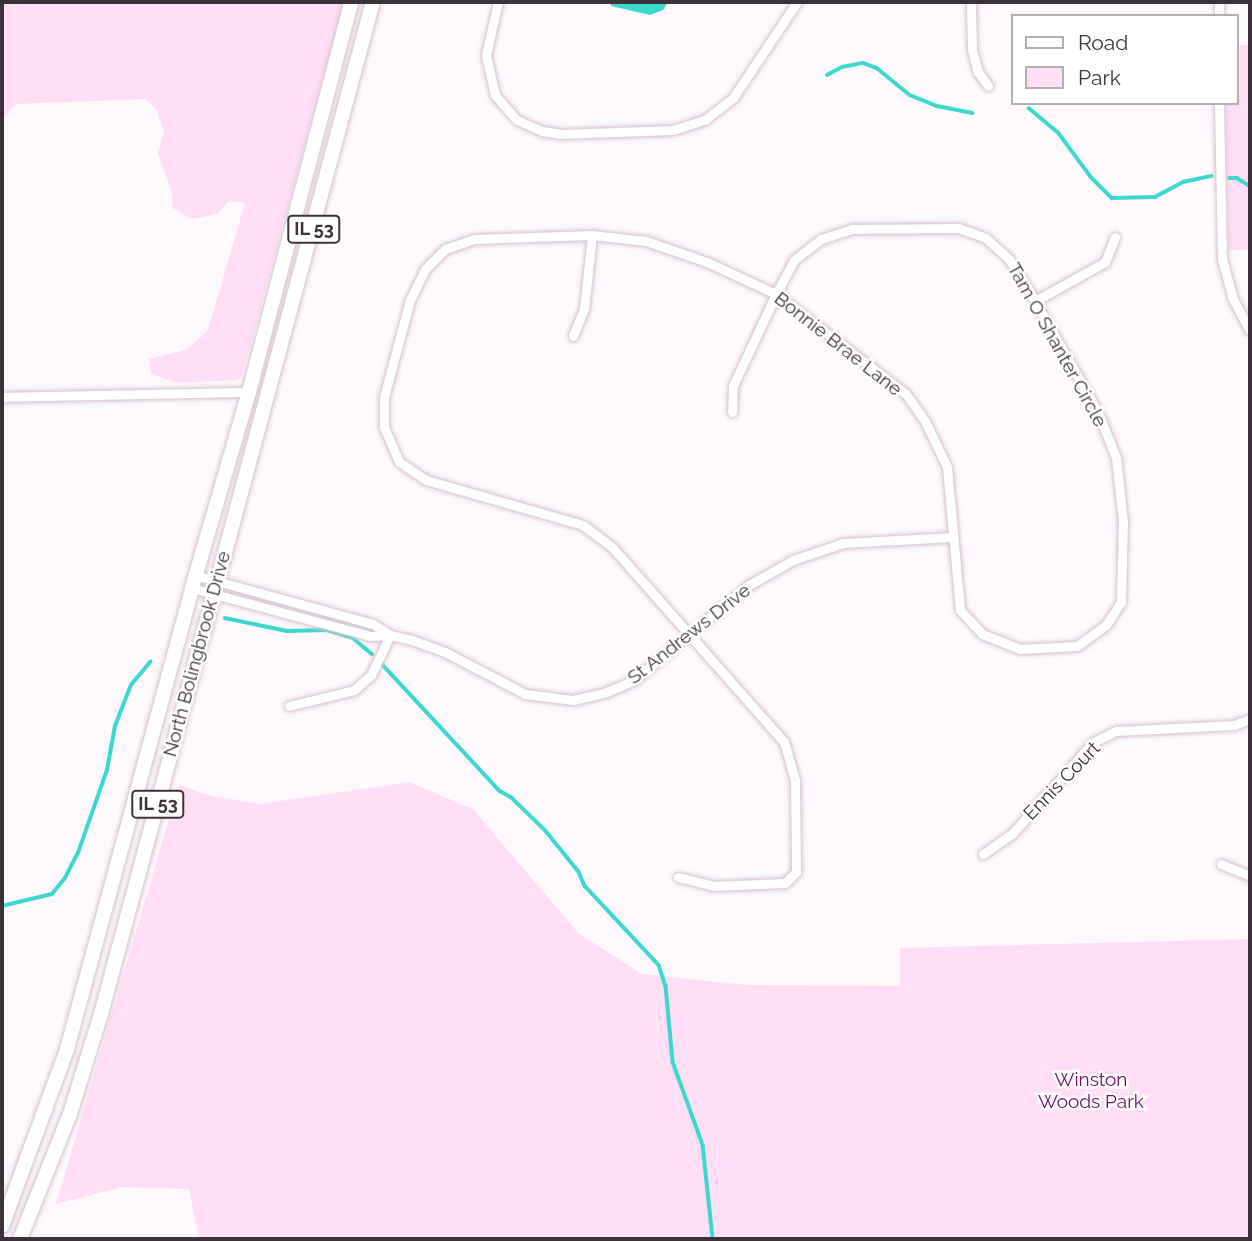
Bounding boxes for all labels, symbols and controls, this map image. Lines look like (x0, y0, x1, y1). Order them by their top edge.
legend (1010, 14, 1238, 105)
text: Road (1078, 30, 1128, 55)
text: Park (1078, 65, 1121, 90)
road number: IL 53 (286, 214, 342, 244)
street label: Tam O Shanter Circle (1002, 259, 1112, 431)
street label: Bonnie Brae Lane (770, 287, 906, 401)
street label: North Bolingbrook Drive (159, 549, 235, 759)
street label: St Andrews Drive (623, 579, 755, 689)
street label: Ennis Court (1019, 737, 1105, 825)
road number: IL 53 (130, 790, 186, 818)
park label: Winston Woods Park (1038, 1069, 1144, 1113)

